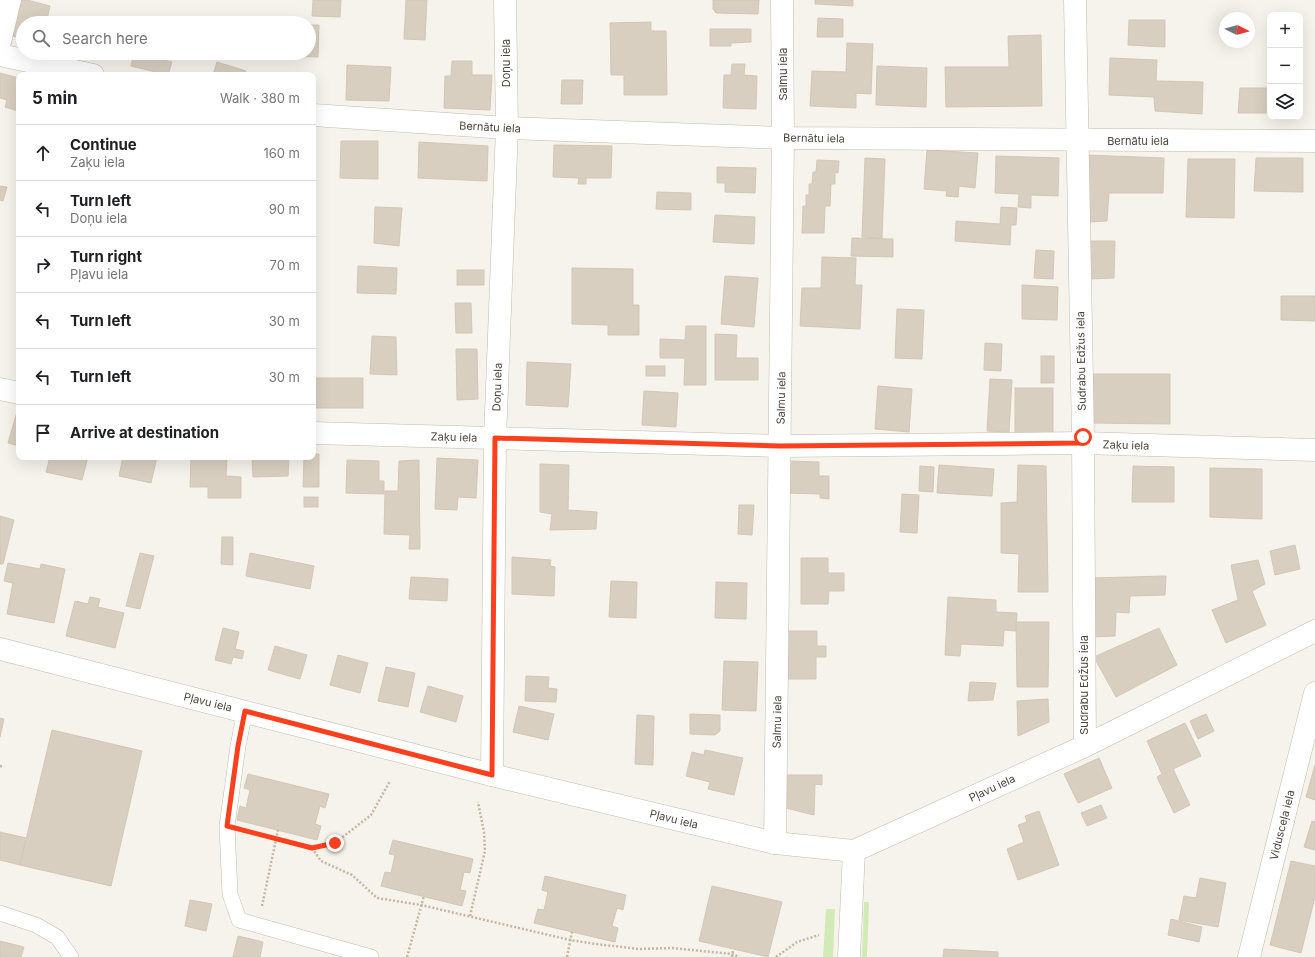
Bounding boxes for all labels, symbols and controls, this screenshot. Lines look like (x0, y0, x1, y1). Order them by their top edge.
north arrow (1219, 12, 1255, 48)
map controls (1267, 12, 1303, 120)
button: + (1267, 12, 1303, 48)
search box (16, 16, 316, 60)
icon: search (30, 27, 52, 49)
text: Search here (62, 29, 148, 48)
street label: Doņu iela (499, 39, 513, 87)
street label: Salmu iela (776, 47, 790, 101)
button: − (1267, 48, 1303, 84)
button: layers (1267, 84, 1303, 120)
text: 5 min (32, 88, 78, 108)
text: Walk · 380 m (220, 90, 300, 106)
street label: Bernātu iela (459, 118, 521, 136)
street label: Bernātu iela (783, 130, 845, 146)
street label: Bernātu iela (1107, 134, 1169, 148)
text: Continue (70, 135, 137, 154)
icon: ahead (32, 142, 54, 164)
text: 160 m (263, 145, 300, 161)
text: Zaķu iela (70, 154, 125, 170)
text: Turn left (70, 191, 131, 210)
icon: left (32, 198, 54, 220)
text: 90 m (269, 201, 300, 217)
text: Doņu iela (70, 210, 127, 226)
text: Turn right (70, 247, 142, 266)
icon: right (32, 254, 54, 276)
text: 70 m (270, 257, 300, 273)
text: Pļavu iela (70, 266, 128, 282)
icon: left (32, 310, 54, 332)
text: Turn left (70, 311, 131, 330)
street label: Sudrabu Edžus iela (1073, 311, 1089, 411)
text: 30 m (269, 313, 300, 329)
street label: Doņu iela (489, 362, 505, 412)
icon: left (32, 366, 54, 388)
text: Turn left (70, 367, 131, 386)
text: 30 m (269, 369, 300, 385)
street label: Salmu iela (774, 371, 788, 425)
icon: arrive (32, 422, 54, 444)
text: Arrive at destination (70, 423, 219, 442)
route start (1074, 428, 1092, 446)
street label: Zaķu iela (430, 429, 478, 445)
street label: Zaķu iela (1102, 437, 1150, 453)
street label: Sudrabu Edžus iela (1077, 635, 1091, 735)
street label: Pļavu iela (182, 689, 234, 715)
street label: Salmu iela (770, 695, 784, 749)
street label: Pļavu iela (967, 771, 1017, 805)
street label: Vidusceļa iela (1267, 788, 1297, 862)
street label: Pļavu iela (648, 806, 700, 832)
route end (326, 834, 344, 852)

